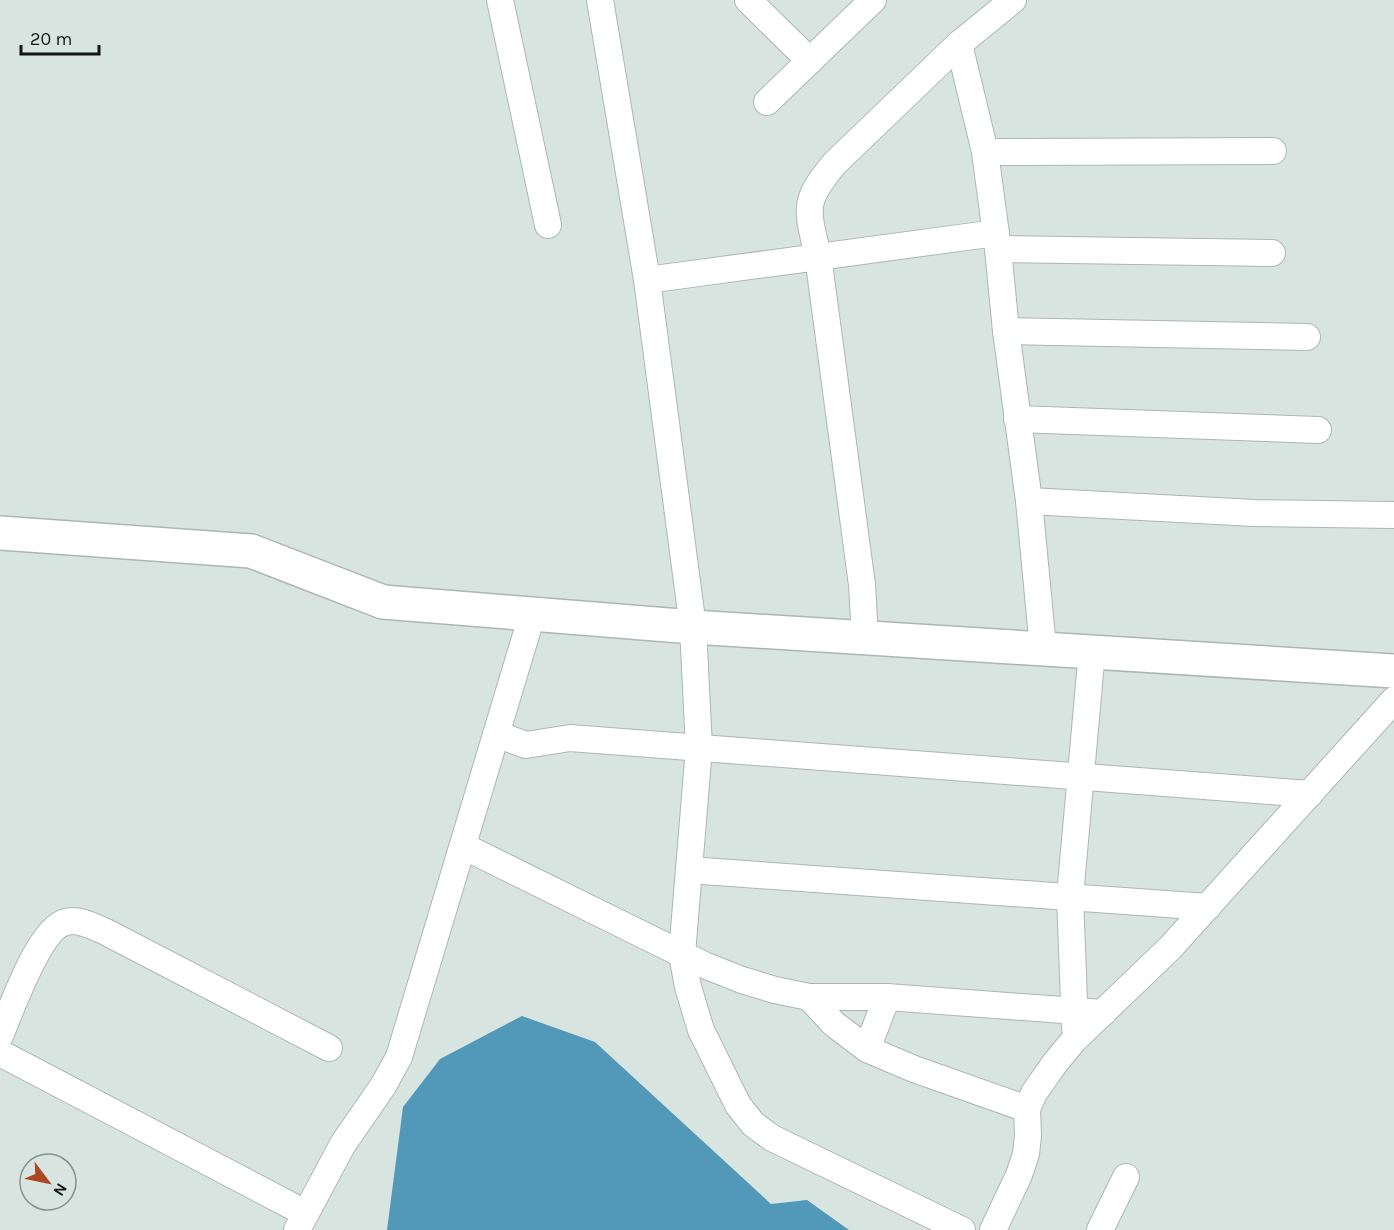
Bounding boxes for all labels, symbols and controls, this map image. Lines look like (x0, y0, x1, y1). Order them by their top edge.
scale bar (21, 18, 99, 56)
text: 20 m (30, 28, 72, 50)
north arrow (18, 1152, 78, 1212)
text: N (49, 1180, 71, 1200)

